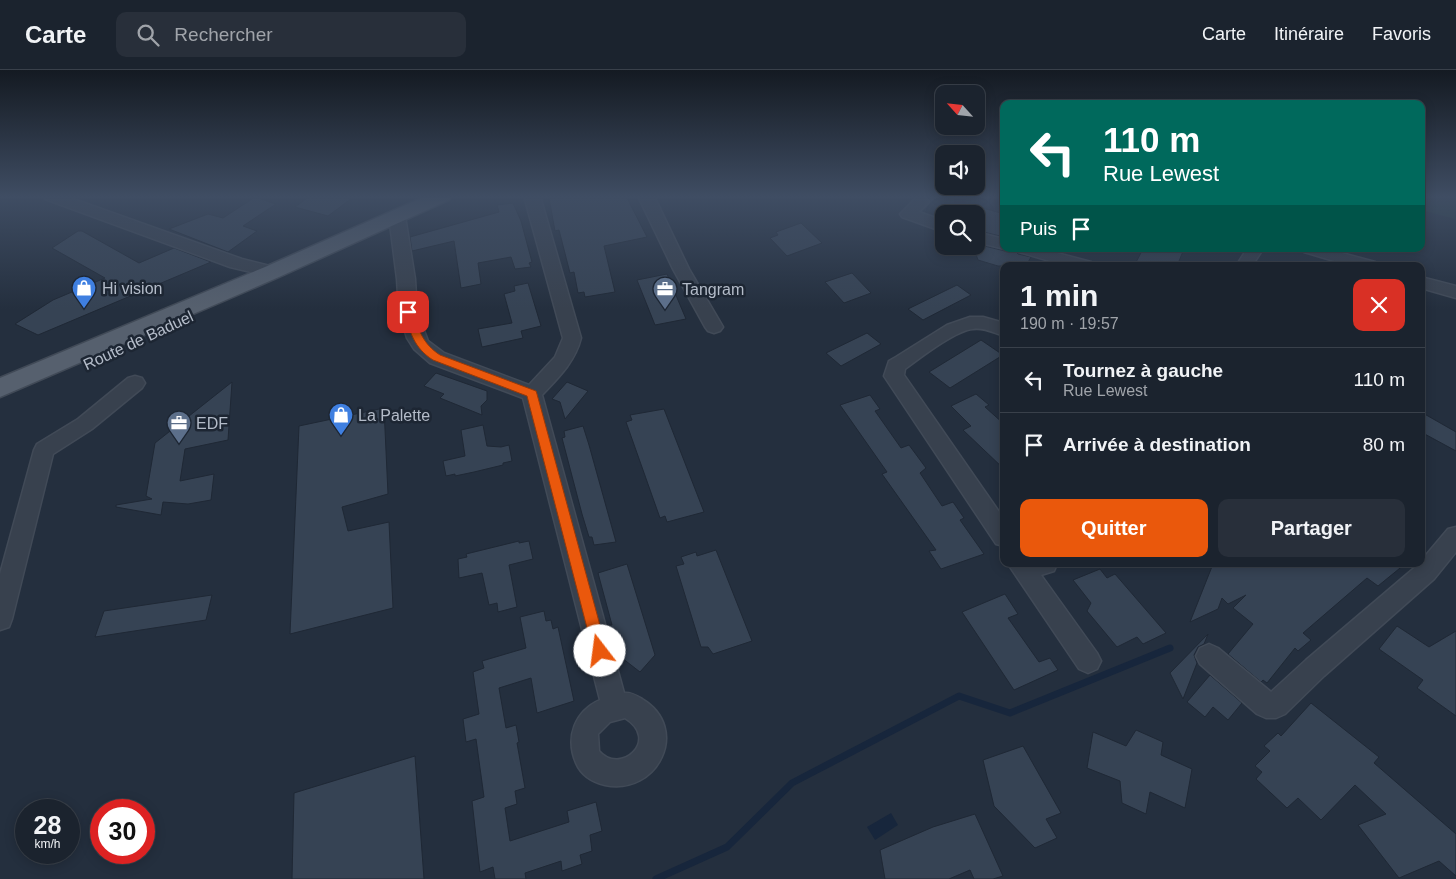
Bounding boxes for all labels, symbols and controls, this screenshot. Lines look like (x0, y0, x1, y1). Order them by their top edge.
search box (116, 12, 466, 57)
text: Carte (25, 21, 86, 48)
icon: search (134, 21, 162, 49)
text: Rechercher (174, 24, 273, 45)
text: Carte (1202, 24, 1246, 44)
text: Itinéraire (1274, 24, 1344, 44)
text: Favoris (1372, 24, 1431, 44)
north arrow (935, 85, 985, 135)
map controls (935, 85, 985, 255)
icon: left (1020, 120, 1085, 185)
text: 110 m (1103, 120, 1200, 159)
button: sound (935, 145, 985, 195)
text: Rue Lewest (1103, 161, 1219, 186)
button: search (935, 205, 985, 255)
icon: arrive (1067, 215, 1095, 243)
text: Puis (1020, 218, 1057, 239)
shop icon: Hi vision (71, 275, 97, 309)
office icon: Tangram (652, 276, 678, 310)
text: 1 min (1020, 279, 1098, 312)
button: close (1353, 279, 1405, 331)
place label: Hi vision (102, 280, 162, 297)
place label: Tangram (682, 281, 744, 298)
pin (387, 291, 429, 333)
icon: arrive (394, 298, 422, 326)
street label: Route de Baduel (81, 308, 196, 373)
text: 190 m · 19:57 (1020, 315, 1119, 332)
text: Tournez à gauche (1063, 360, 1223, 381)
icon: left (1020, 366, 1048, 394)
text: 110 m (1354, 369, 1405, 390)
text: Rue Lewest (1063, 382, 1148, 399)
shop icon: La Palette (328, 402, 354, 436)
place label: La Palette (358, 407, 430, 424)
office icon: EDF (166, 410, 192, 444)
place label: EDF (196, 415, 228, 432)
icon: arrive (1020, 431, 1048, 459)
text: Arrivée à destination (1063, 434, 1251, 455)
text: 80 m (1363, 434, 1405, 455)
button: Quitter (1020, 499, 1208, 557)
button: Partager (1218, 499, 1405, 557)
position arrow (573, 624, 625, 676)
speed limit sign: 30 (90, 799, 155, 864)
text: 28 (34, 811, 61, 839)
text: km/h (34, 837, 61, 851)

